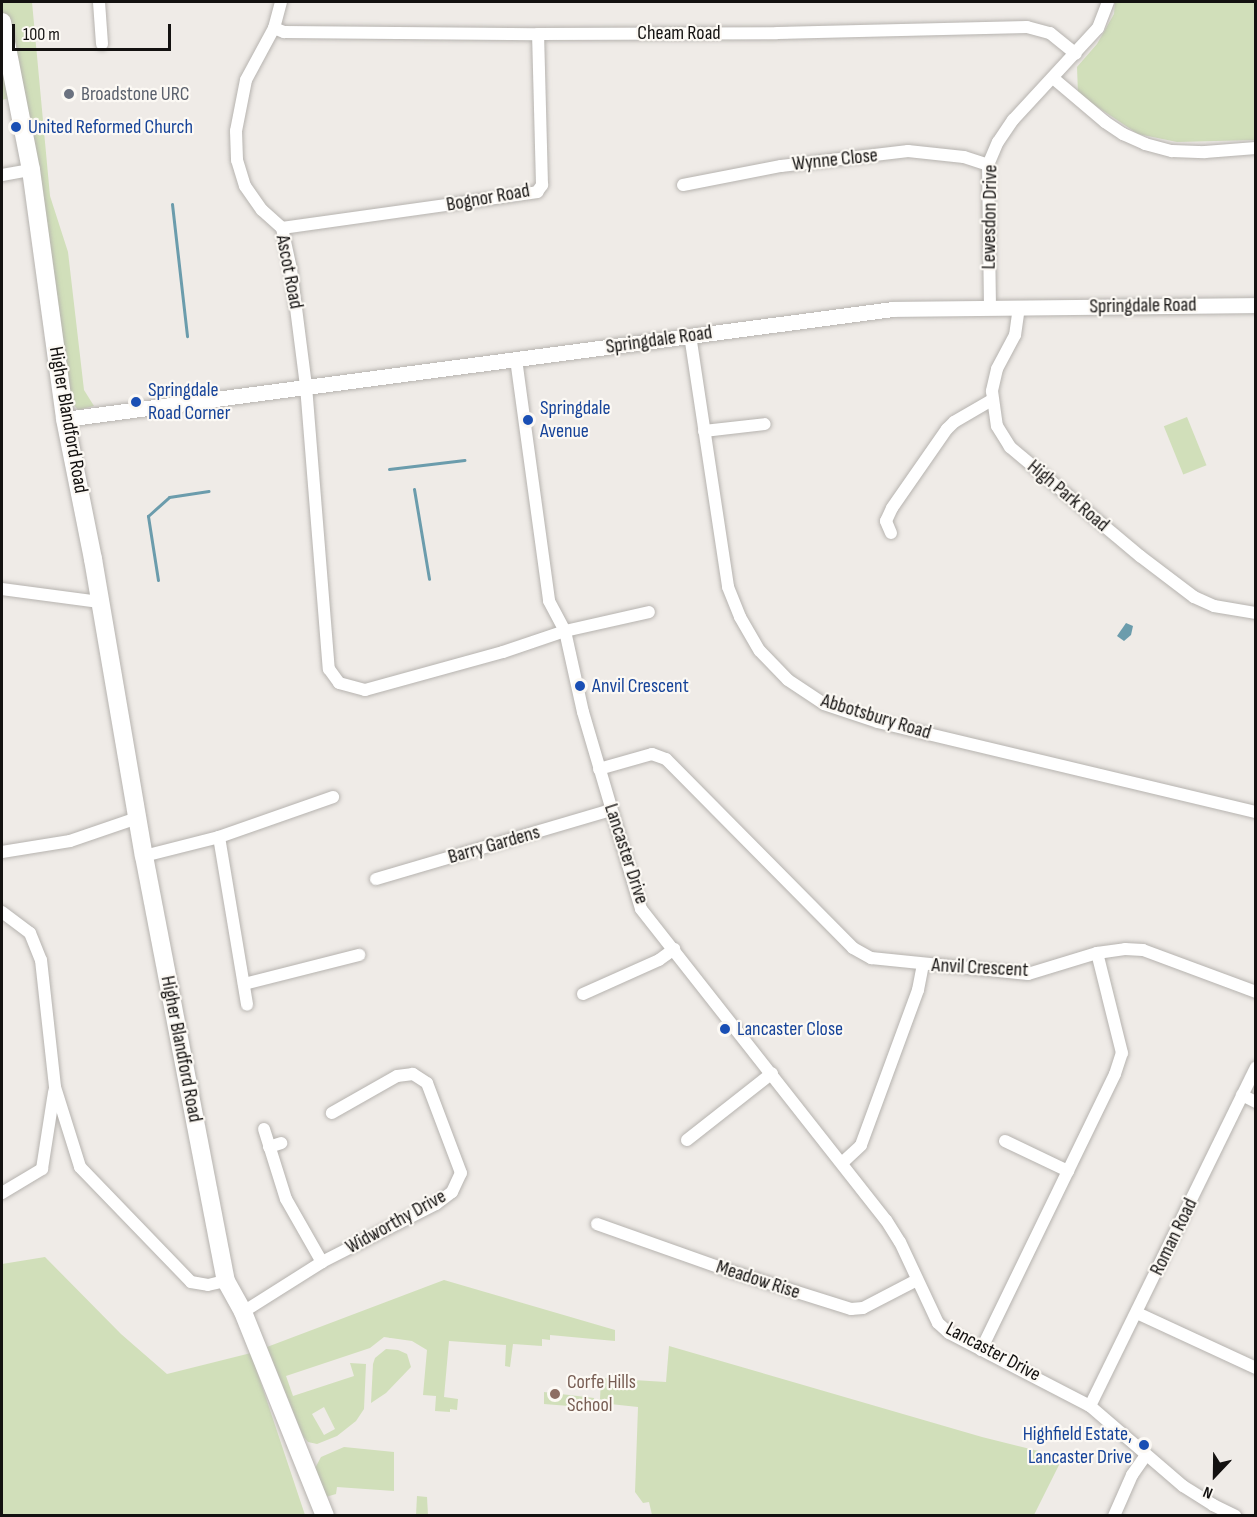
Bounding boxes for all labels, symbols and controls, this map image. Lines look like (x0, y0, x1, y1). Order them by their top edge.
scale bar (15, 12, 174, 50)
street label: Cheam Road (637, 21, 721, 45)
text: 100 m (23, 24, 60, 45)
place label: Broadstone URC (81, 82, 190, 106)
marker: Broadstone URC (62, 87, 76, 101)
place label: United Reformed Church (28, 115, 193, 139)
marker: United Reformed Church (9, 120, 23, 134)
street label: Wynne Close (791, 144, 879, 176)
street label: Lewesdon Drive (977, 164, 1003, 270)
street label: Bognor Road (444, 179, 532, 217)
street label: Ascot Road (270, 233, 308, 311)
street label: Springdale Road (1089, 293, 1197, 319)
street label: Springdale Road (604, 321, 714, 359)
street label: Higher Blandford Road (43, 345, 93, 495)
place label: Springdale Road Corner (148, 378, 230, 425)
marker: Springdale Road Corner (129, 395, 143, 409)
place label: Springdale Avenue (540, 396, 611, 443)
marker: Springdale Avenue (521, 413, 535, 427)
street label: High Park Road (1022, 455, 1114, 537)
place label: Anvil Crescent (592, 674, 689, 698)
marker: Anvil Crescent (573, 679, 587, 693)
street label: Abbotsbury Road (818, 689, 934, 745)
street label: Lancaster Drive (599, 801, 653, 907)
street label: Barry Gardens (445, 820, 543, 870)
street label: Anvil Crescent (931, 953, 1029, 983)
street label: Higher Blandford Road (155, 974, 207, 1124)
place label: Lancaster Close (737, 1017, 843, 1041)
marker: Lancaster Close (718, 1022, 732, 1036)
street label: Widworthy Drive (342, 1185, 450, 1259)
street label: Roman Road (1145, 1194, 1203, 1280)
street label: Meadow Rise (713, 1255, 803, 1305)
street label: Lancaster Drive (941, 1317, 1045, 1387)
place label: Corfe Hills School (567, 1370, 636, 1417)
marker: Corfe Hills School (548, 1387, 562, 1401)
place label: Highfield Estate, Lancaster Drive (1023, 1422, 1132, 1469)
marker: Highfield Estate, Lancaster Drive (1137, 1438, 1151, 1452)
north arrow (1185, 1445, 1245, 1505)
text: N (1201, 1482, 1216, 1503)

